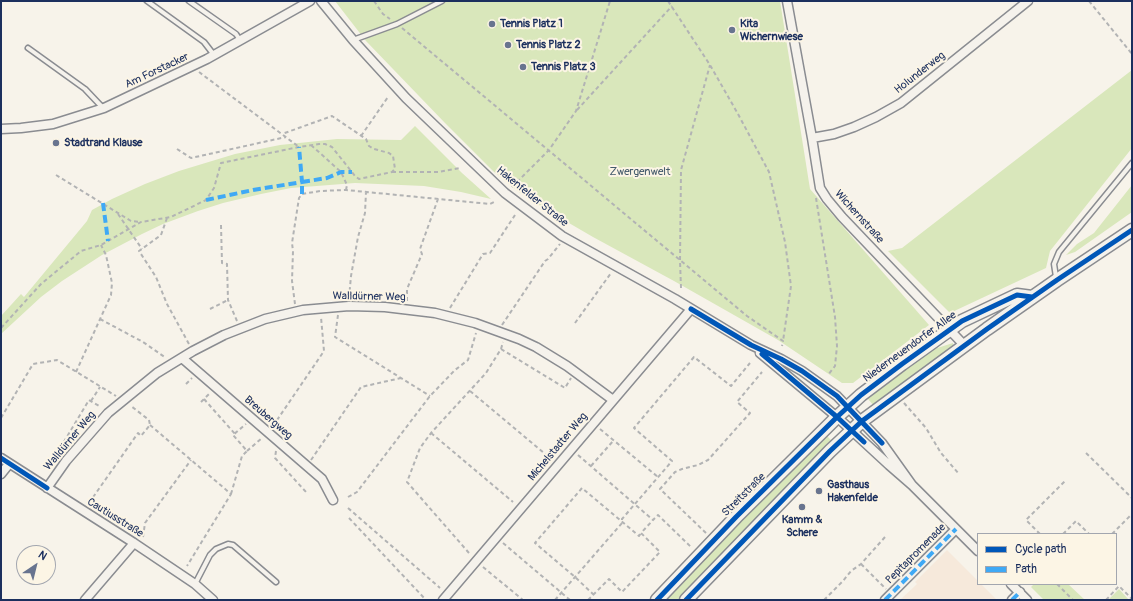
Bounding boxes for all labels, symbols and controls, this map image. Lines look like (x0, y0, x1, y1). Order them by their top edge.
place label: Tennis Platz 1 (500, 17, 563, 31)
place label: Kita Wichernwiese (740, 17, 803, 43)
marker: Tennis Platz 1 (487, 19, 497, 29)
marker: Kita Wichernwiese (727, 25, 737, 35)
place label: Tennis Platz 2 (516, 38, 581, 52)
marker: Tennis Platz 2 (503, 40, 513, 50)
street label: Holunderweg (892, 49, 948, 97)
street label: Am Forstacker (123, 50, 191, 92)
place label: Tennis Platz 3 (531, 60, 596, 74)
marker: Tennis Platz 3 (518, 62, 528, 72)
place label: Stadtrand Klause (64, 136, 143, 150)
marker: Stadtrand Klause (51, 138, 61, 148)
street label: Hakenfelder Straße (493, 164, 571, 230)
park label: Zwergenwelt (610, 165, 670, 179)
street label: Wichernstraße (832, 188, 886, 246)
street label: Walldürner Weg (332, 290, 406, 304)
street label: Niederneuendorfer Allee (861, 309, 959, 385)
street label: Breubergweg (241, 393, 295, 443)
street label: Walldürner Weg (41, 409, 99, 473)
street label: Michelstadter Weg (526, 410, 590, 484)
street label: Streitstraße (719, 470, 769, 520)
place label: Gasthaus Hakenfelde (827, 478, 878, 504)
marker: Gasthaus Hakenfelde (814, 486, 824, 496)
street label: Cautiusstraße (84, 495, 146, 541)
marker: Kamm & Schere (797, 502, 807, 512)
place label: Kamm & Schere (782, 513, 822, 539)
street label: Pepitapromenade (883, 521, 949, 587)
legend (977, 533, 1117, 585)
text: Cycle path (1015, 542, 1066, 557)
north arrow (16, 545, 56, 585)
text: N (36, 548, 49, 563)
text: Path (1015, 562, 1037, 577)

